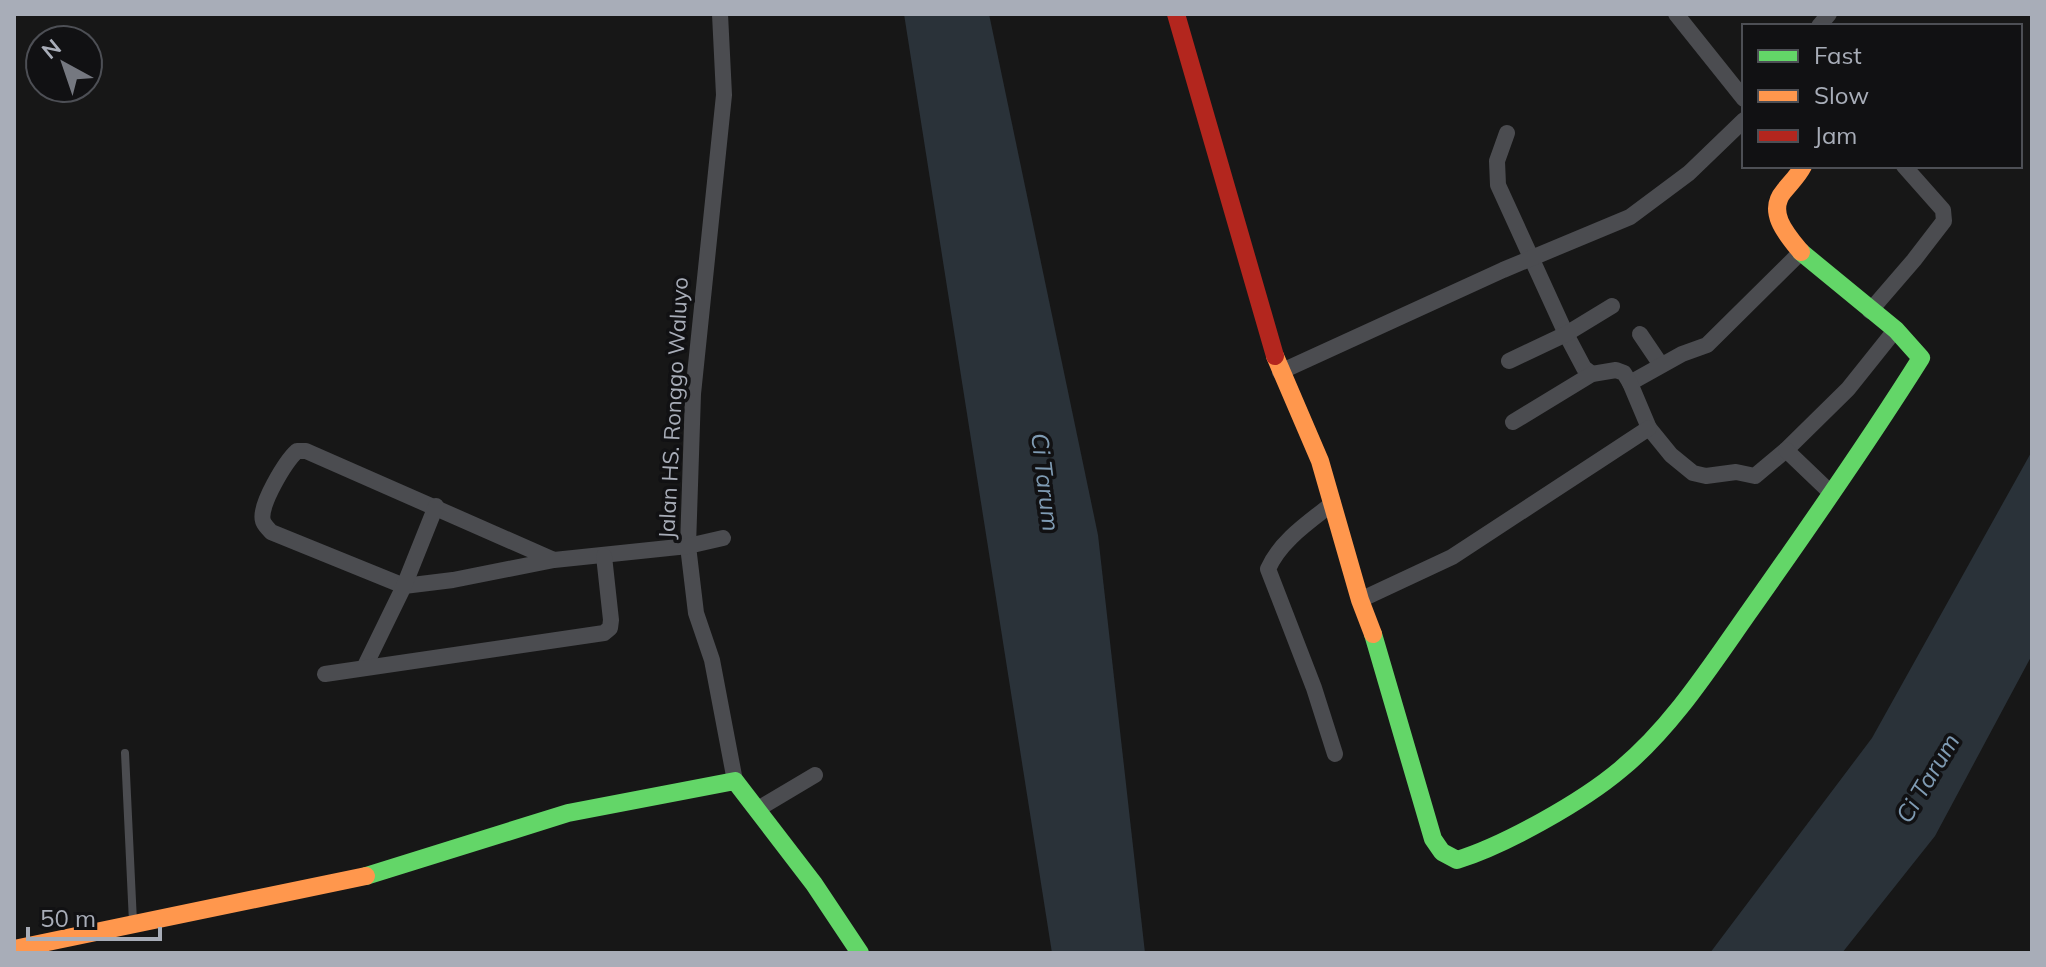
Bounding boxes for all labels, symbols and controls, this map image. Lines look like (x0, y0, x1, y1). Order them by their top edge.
north arrow (24, 24, 104, 104)
legend (1742, 24, 2022, 168)
text: N (36, 33, 67, 65)
text: Fast (1814, 40, 1862, 70)
text: Slow (1814, 80, 1869, 110)
text: Jam (1814, 120, 1857, 150)
street label: Jalan HS. Ronggo Waluyo (652, 276, 694, 540)
water label: Ci Tarum (1025, 431, 1067, 533)
water label: Ci Tarum (1889, 728, 1965, 828)
scale bar (28, 891, 160, 941)
text: 50 m (40, 903, 96, 933)

